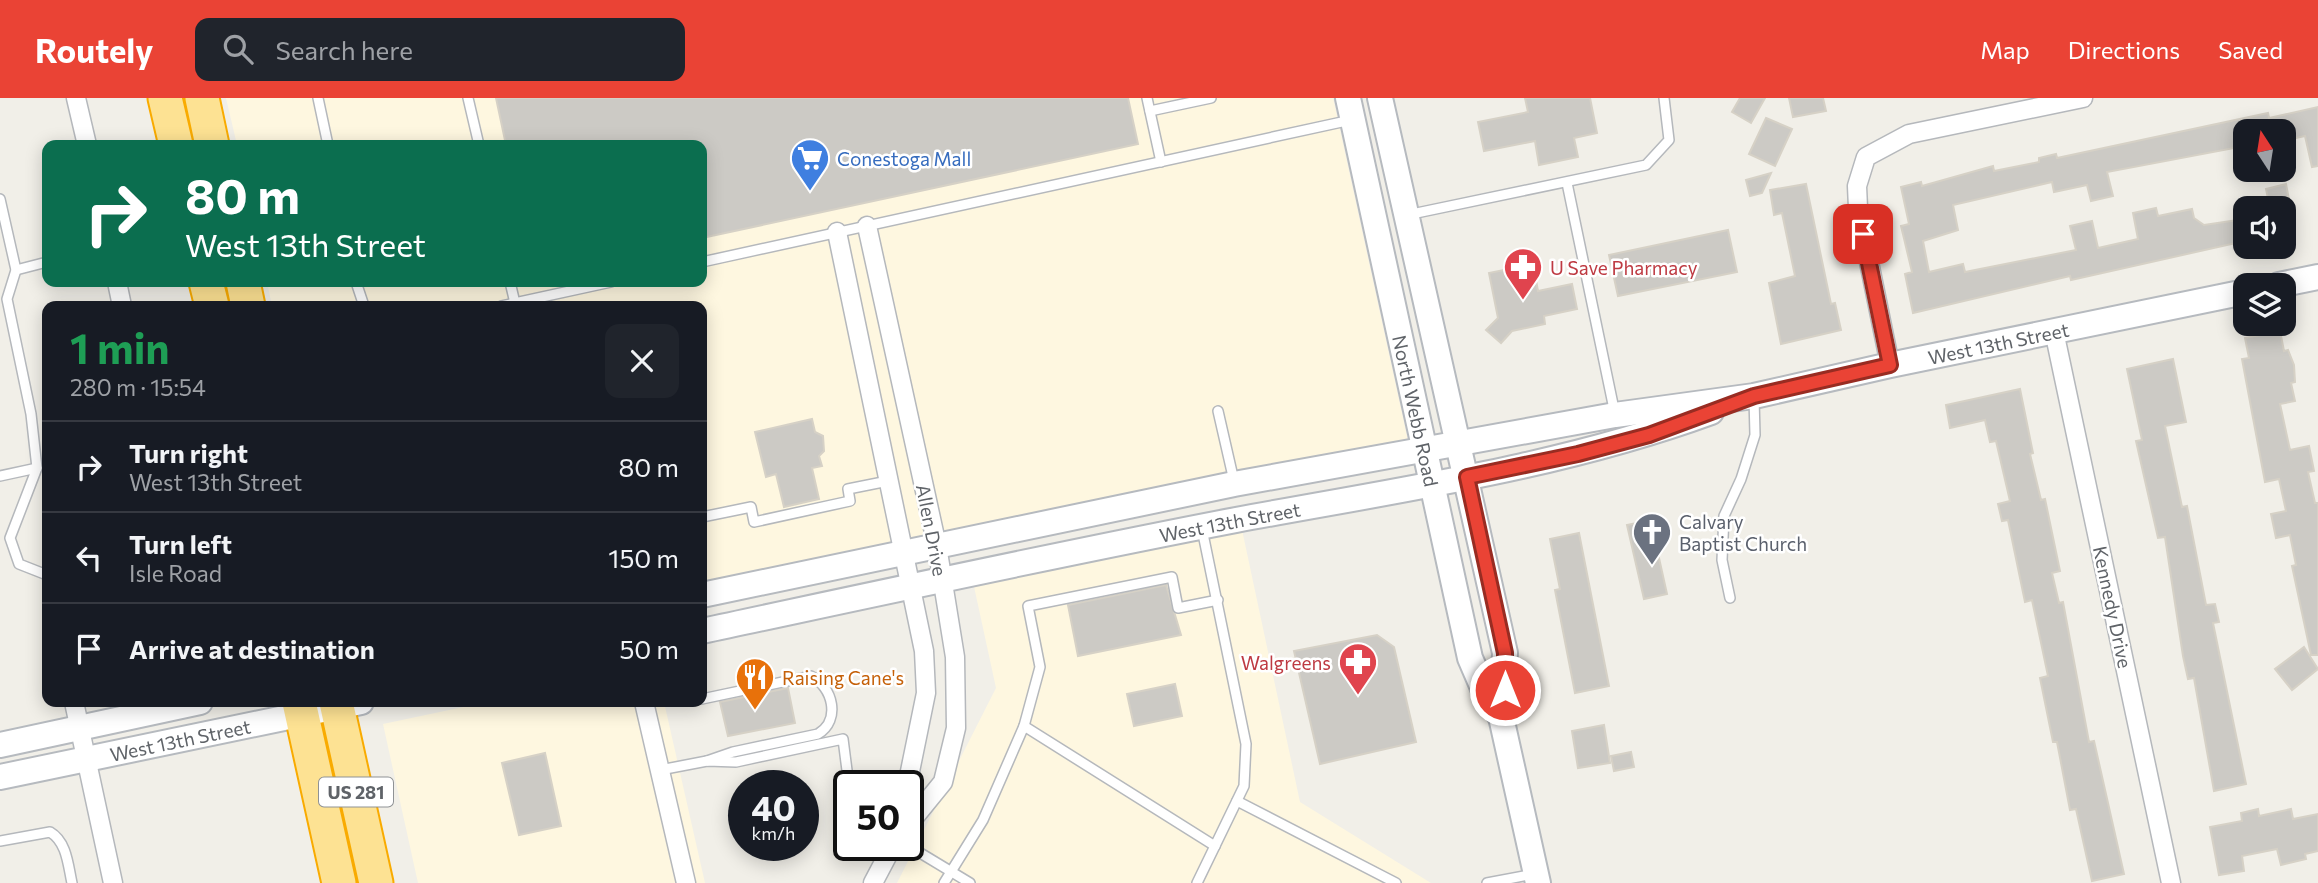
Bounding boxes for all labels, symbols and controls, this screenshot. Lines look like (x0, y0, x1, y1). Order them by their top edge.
search box (195, 18, 685, 81)
text: Routely (35, 29, 153, 70)
icon: search (219, 30, 257, 68)
text: Search here (275, 34, 413, 65)
text: Map (1980, 35, 2030, 64)
text: Directions (2068, 35, 2180, 64)
text: Saved (2218, 35, 2283, 64)
north arrow (2233, 119, 2296, 182)
map controls (2233, 119, 2296, 336)
supermarket icon: Conestoga Mall (789, 137, 831, 192)
place label: Conestoga Mall (837, 147, 971, 170)
text: 80 m (185, 164, 300, 224)
icon: right (70, 168, 161, 259)
button: sound (2233, 196, 2296, 259)
pin (1833, 204, 1893, 264)
icon: arrive (1844, 215, 1882, 253)
text: West 13th Street (185, 224, 426, 264)
pharmacy icon: U Save Pharmacy (1502, 246, 1544, 301)
place label: U Save Pharmacy (1550, 256, 1698, 279)
button: layers (2233, 273, 2296, 336)
street label: West 13th Street (1926, 317, 2071, 368)
text: 1 min (70, 321, 170, 373)
button: close (605, 324, 679, 398)
street label: North Webb Road (1388, 333, 1444, 488)
text: 280 m · 15:54 (70, 373, 206, 401)
text: Turn right (129, 437, 248, 468)
icon: right (70, 448, 108, 486)
text: 80 m (619, 451, 679, 482)
text: West 13th Street (129, 468, 302, 496)
street label: Allen Drive (912, 482, 952, 578)
street label: West 13th Street (1157, 497, 1302, 546)
place label: Calvary Baptist Church (1679, 510, 1807, 555)
church icon: Calvary Baptist Church (1631, 511, 1673, 566)
text: Turn left (129, 528, 232, 559)
icon: left (70, 539, 108, 577)
text: 150 m (608, 542, 679, 573)
street label: Kennedy Drive (2089, 544, 2137, 670)
text: Isle Road (129, 559, 222, 587)
icon: arrive (70, 630, 108, 668)
text: Arrive at destination (129, 633, 375, 664)
text: 50 m (619, 633, 679, 664)
pharmacy icon: Walgreens (1337, 641, 1379, 696)
place label: Walgreens (1241, 651, 1331, 674)
position arrow (1468, 653, 1542, 727)
restaurant icon: Raising Cane's (734, 656, 776, 711)
place label: Raising Cane's (782, 666, 904, 689)
street label: West 13th Street (108, 714, 253, 765)
speed limit sign: 50 (833, 770, 924, 861)
road number: US 281 (319, 778, 393, 806)
text: 40 (751, 785, 796, 828)
text: km/h (752, 822, 795, 844)

